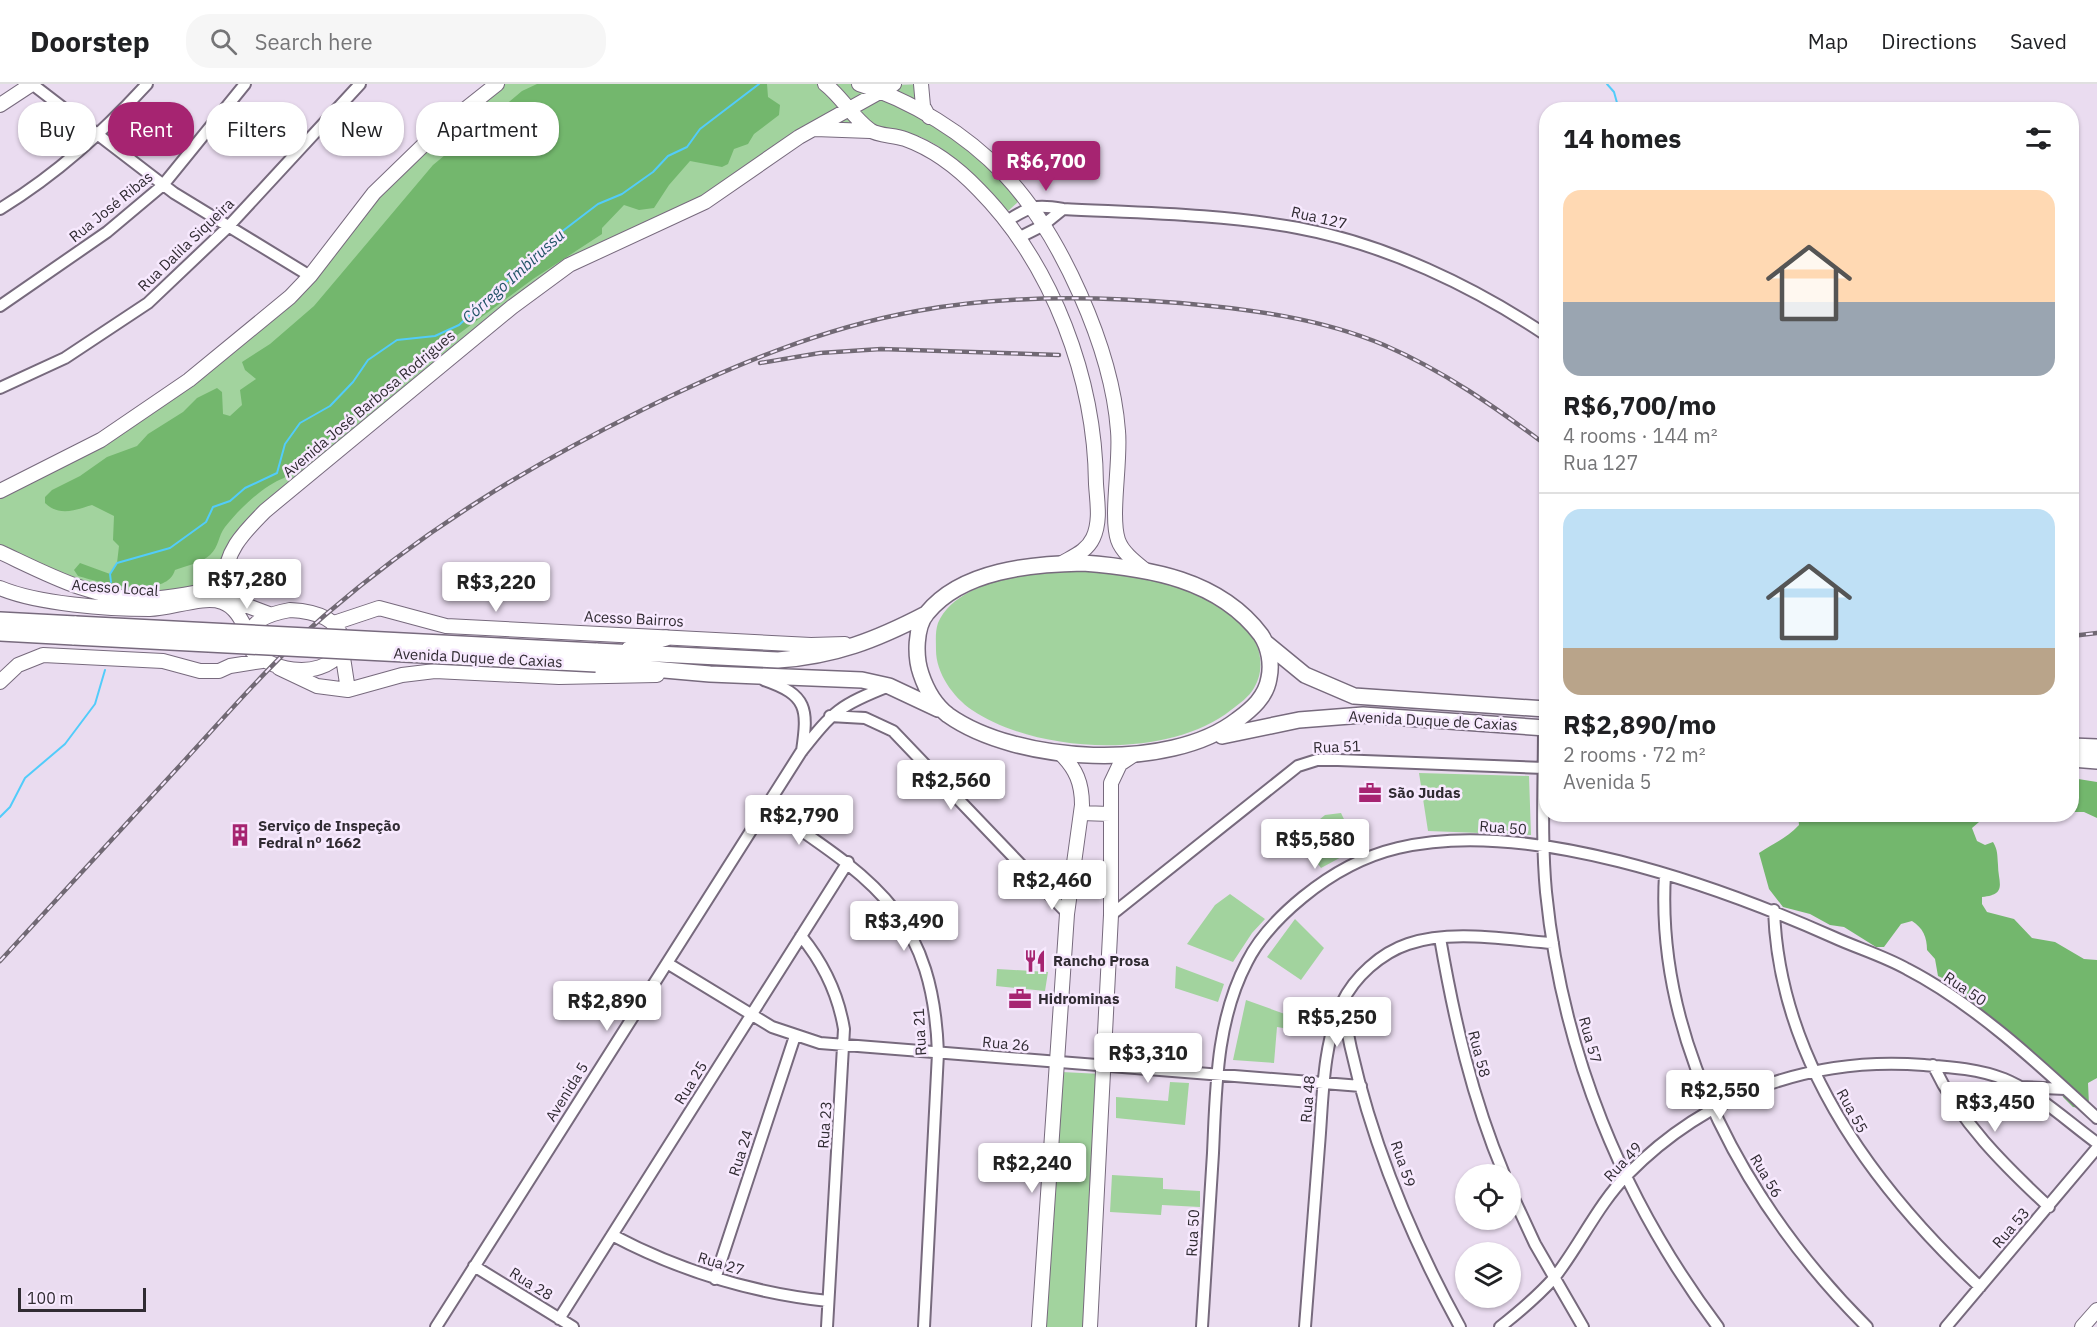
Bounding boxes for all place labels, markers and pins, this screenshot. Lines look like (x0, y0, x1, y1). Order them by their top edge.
pin: R$6,700 (991, 141, 1101, 192)
pin: R$7,280 (192, 559, 302, 610)
pin: R$3,220 (441, 562, 551, 613)
pin: R$2,560 (896, 760, 1006, 811)
office icon: São Judas (1357, 780, 1383, 806)
place label: São Judas (1388, 783, 1461, 802)
pin: R$2,790 (744, 795, 854, 846)
place label: Serviço de Inspeção Fedral nº 1662 (258, 816, 400, 852)
pin: R$5,580 (1260, 819, 1370, 870)
building icon: Serviço de Inspeção Fedral nº 1662 (227, 822, 253, 848)
pin: R$2,460 (997, 860, 1107, 911)
pin: R$3,490 (849, 901, 959, 952)
restaurant icon: Rancho Prosa (1022, 948, 1048, 974)
place label: Rancho Prosa (1053, 951, 1150, 970)
pin: R$2,890 (552, 981, 662, 1032)
office icon: Hidrominas (1007, 986, 1033, 1012)
place label: Hidrominas (1038, 989, 1120, 1008)
pin: R$5,250 (1282, 997, 1392, 1048)
pin: R$3,310 (1093, 1033, 1203, 1084)
pin: R$2,550 (1665, 1070, 1775, 1121)
pin: R$3,450 (1940, 1082, 2050, 1133)
pin: R$2,240 (977, 1143, 1087, 1194)

